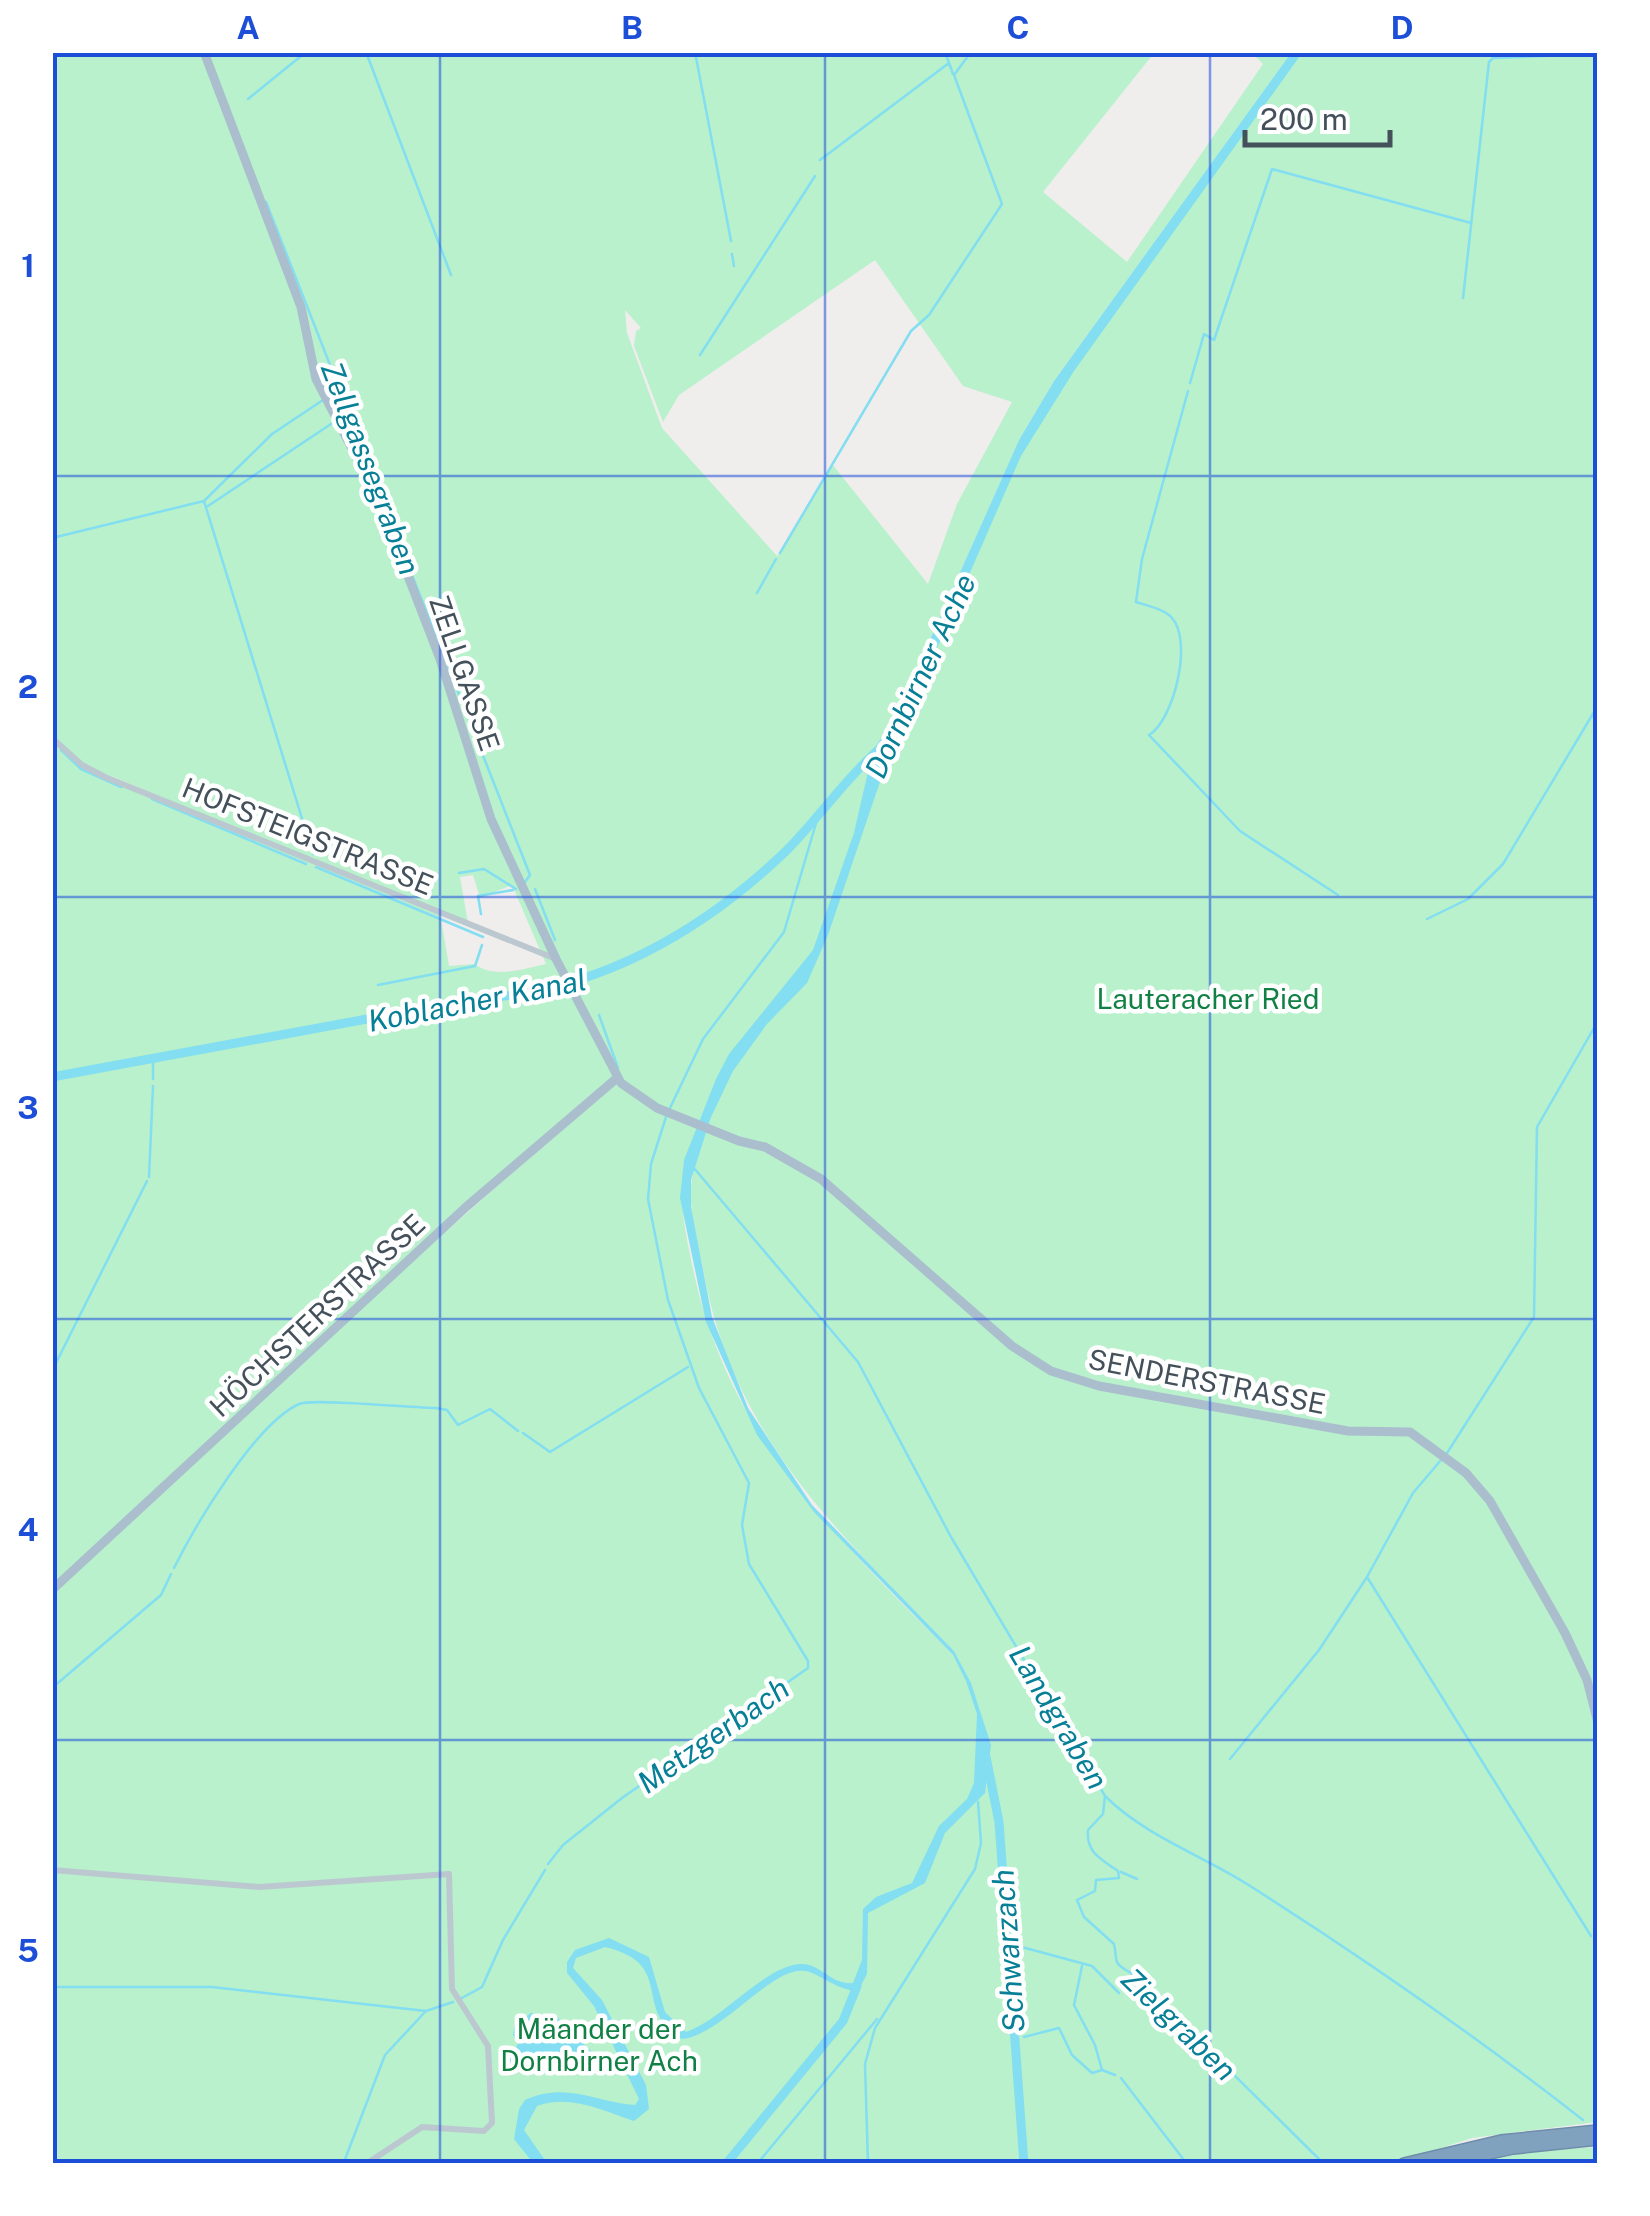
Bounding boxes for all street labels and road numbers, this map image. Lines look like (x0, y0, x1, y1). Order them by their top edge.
street label: ZELLGASSE (423, 591, 507, 755)
street label: HOFSTEIGSTRASSE (178, 771, 438, 901)
street label: HÖCHSTERSTRASSE (203, 1207, 431, 1423)
street label: SENDERSTRASSE (1086, 1342, 1328, 1420)

